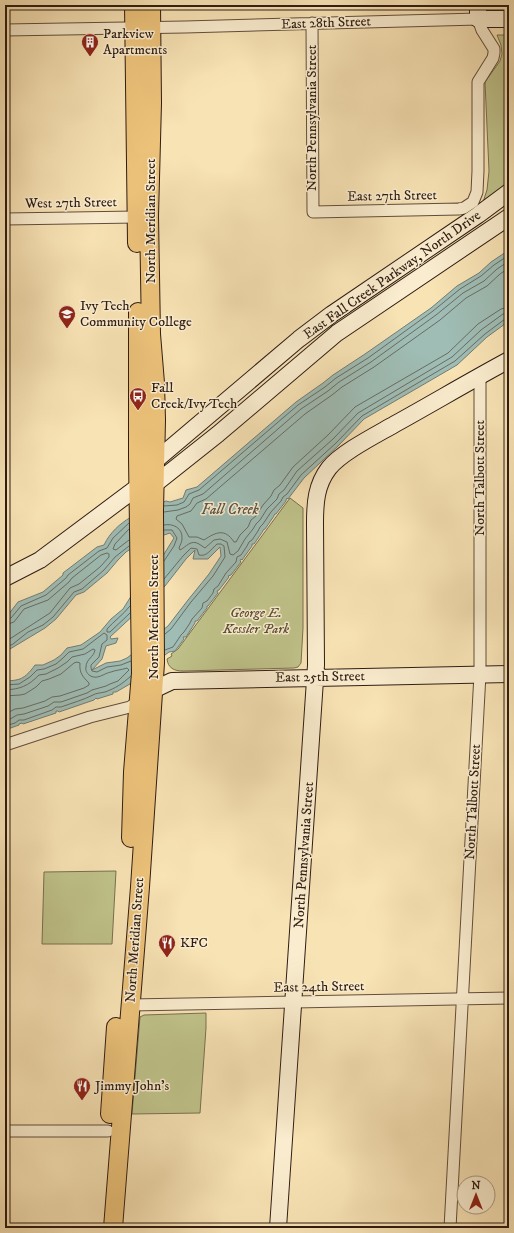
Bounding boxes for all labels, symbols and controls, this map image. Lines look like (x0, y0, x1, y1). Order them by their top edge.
street label: East 28th Street (281, 12, 372, 34)
place label: Parkview Apartments (103, 25, 168, 59)
building icon: Parkview Apartments (80, 32, 100, 57)
street label: North Pennsylvania Street (303, 44, 321, 191)
street label: North Meridian Street (142, 158, 160, 284)
street label: East 27th Street (347, 186, 438, 206)
street label: West 27th Street (24, 193, 118, 213)
street label: East Fall Creek Parkway, North Drive (300, 207, 484, 343)
place label: Ivy Tech Community College (80, 297, 192, 331)
school or university icon: Ivy Tech Community College (57, 304, 77, 329)
place label: Fall Creek/Ivy Tech (151, 379, 238, 413)
bus stop icon: Fall Creek/Ivy Tech (128, 386, 148, 411)
street label: North Talbott Street (471, 420, 489, 536)
water label: Fall Creek (201, 500, 260, 519)
street label: North Meridian Street (145, 554, 163, 680)
park label: George E. Kessler Park (222, 604, 289, 638)
street label: East 25th Street (275, 667, 366, 687)
street label: North Talbott Street (461, 743, 485, 860)
street label: North Pennsylvania Street (290, 781, 318, 929)
street label: North Meridian Street (122, 876, 148, 1003)
restaurant icon: KFC (157, 933, 177, 958)
place label: KFC (180, 934, 208, 952)
street label: East 24th Street (273, 977, 365, 997)
restaurant icon: Jimmy John's (72, 1076, 92, 1101)
place label: Jimmy John's (93, 1077, 169, 1095)
north arrow (456, 1175, 496, 1215)
text: N (471, 1179, 481, 1193)

